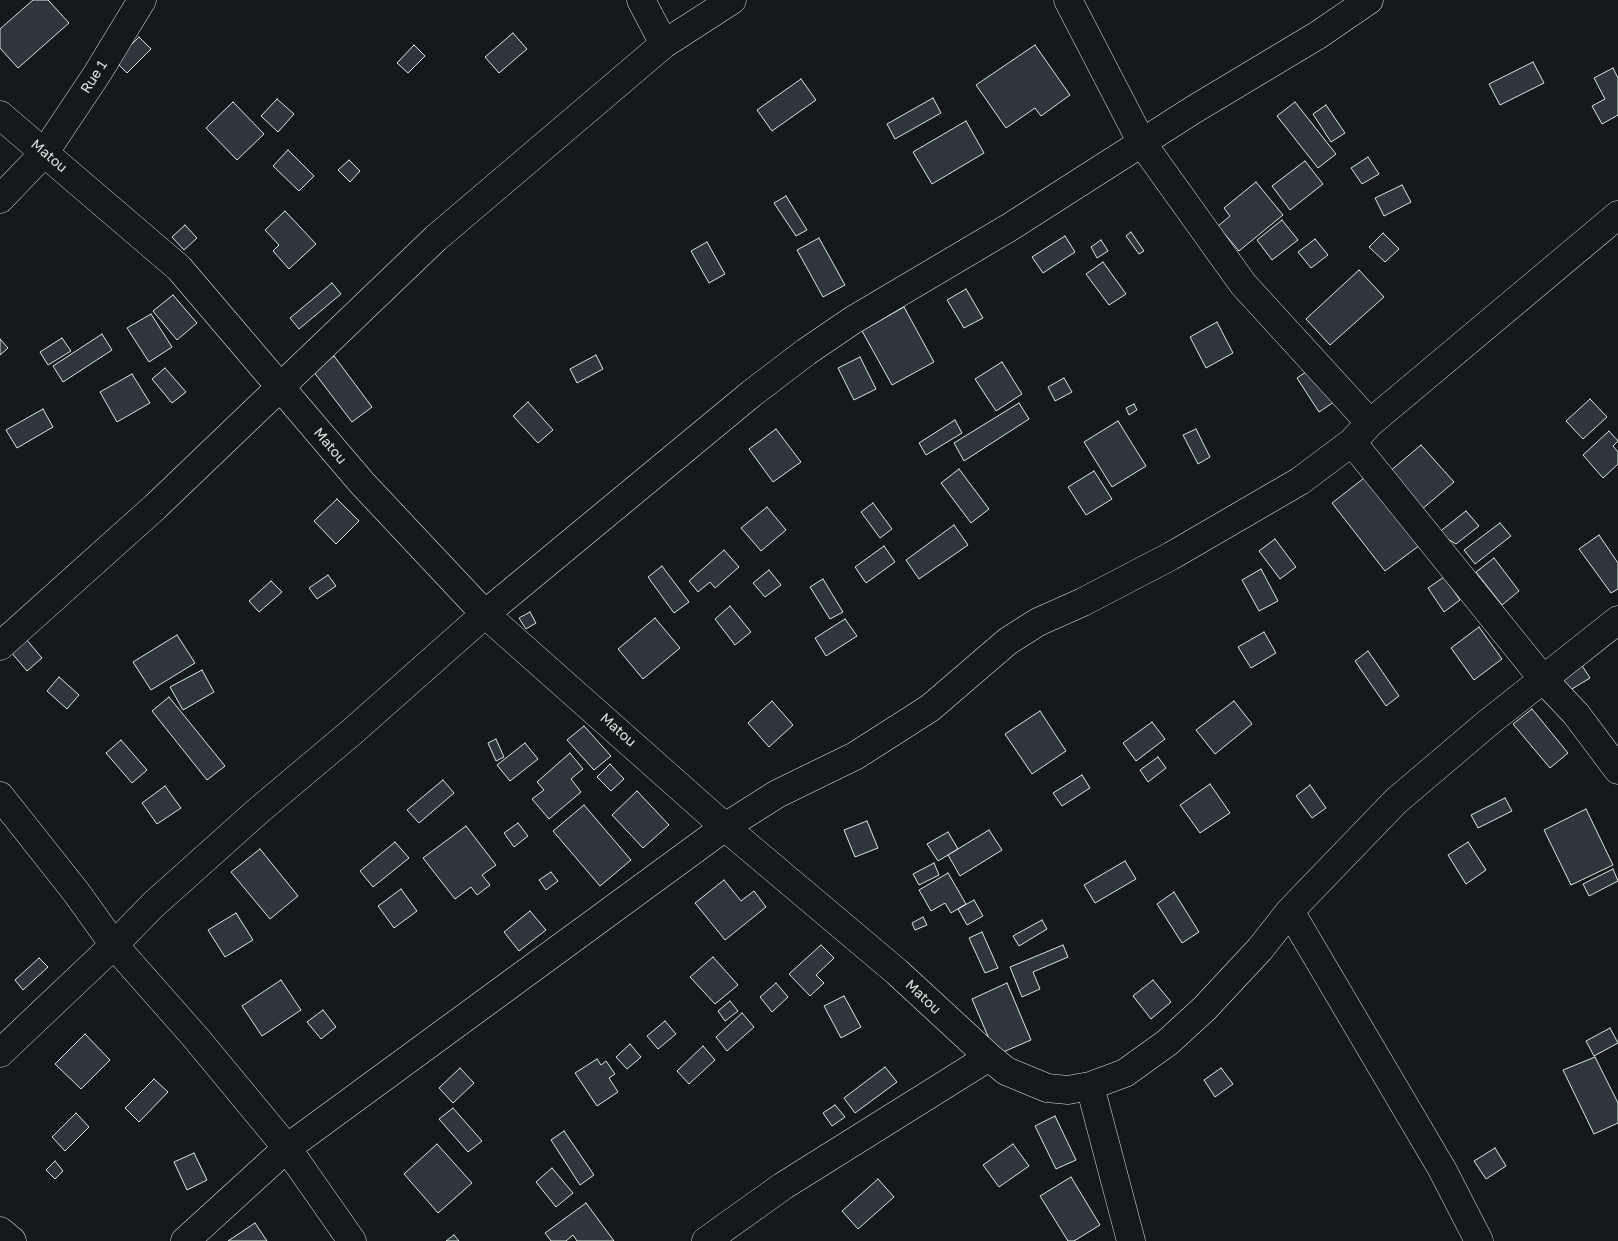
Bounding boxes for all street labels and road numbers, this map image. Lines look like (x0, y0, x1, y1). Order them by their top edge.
street label: Rue 1 (77, 57, 111, 97)
street label: Matou (27, 136, 71, 176)
street label: Matou (310, 424, 350, 468)
street label: Matou (597, 710, 639, 750)
street label: Matou (902, 976, 944, 1018)

